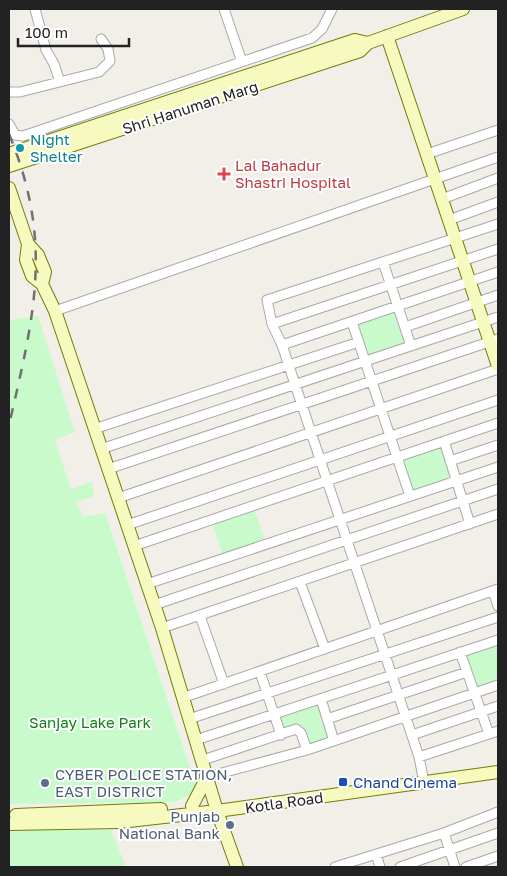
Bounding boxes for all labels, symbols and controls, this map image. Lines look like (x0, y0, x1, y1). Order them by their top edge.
scale bar (18, 15, 129, 47)
text: 100 m (25, 23, 68, 41)
street label: Shri Hanuman Marg (120, 77, 260, 137)
place label: Night Shelter (30, 130, 83, 165)
marker: Night Shelter (14, 142, 26, 154)
place label: Lal Bahadur Shastri Hospital (235, 156, 351, 191)
marker: Lal Bahadur Shastri Hospital (217, 167, 231, 181)
park label: Sanjay Lake Park (29, 713, 151, 731)
place label: CYBER POLICE STATION, EAST DISTRICT (55, 765, 232, 800)
place label: Chand Cinema (353, 773, 457, 791)
marker: Chand Cinema (337, 776, 349, 788)
marker: CYBER POLICE STATION, EAST DISTRICT (39, 777, 51, 789)
street label: Kotla Road (244, 788, 324, 816)
place label: Punjab National Bank (119, 807, 221, 842)
marker: Punjab National Bank (224, 819, 236, 831)

